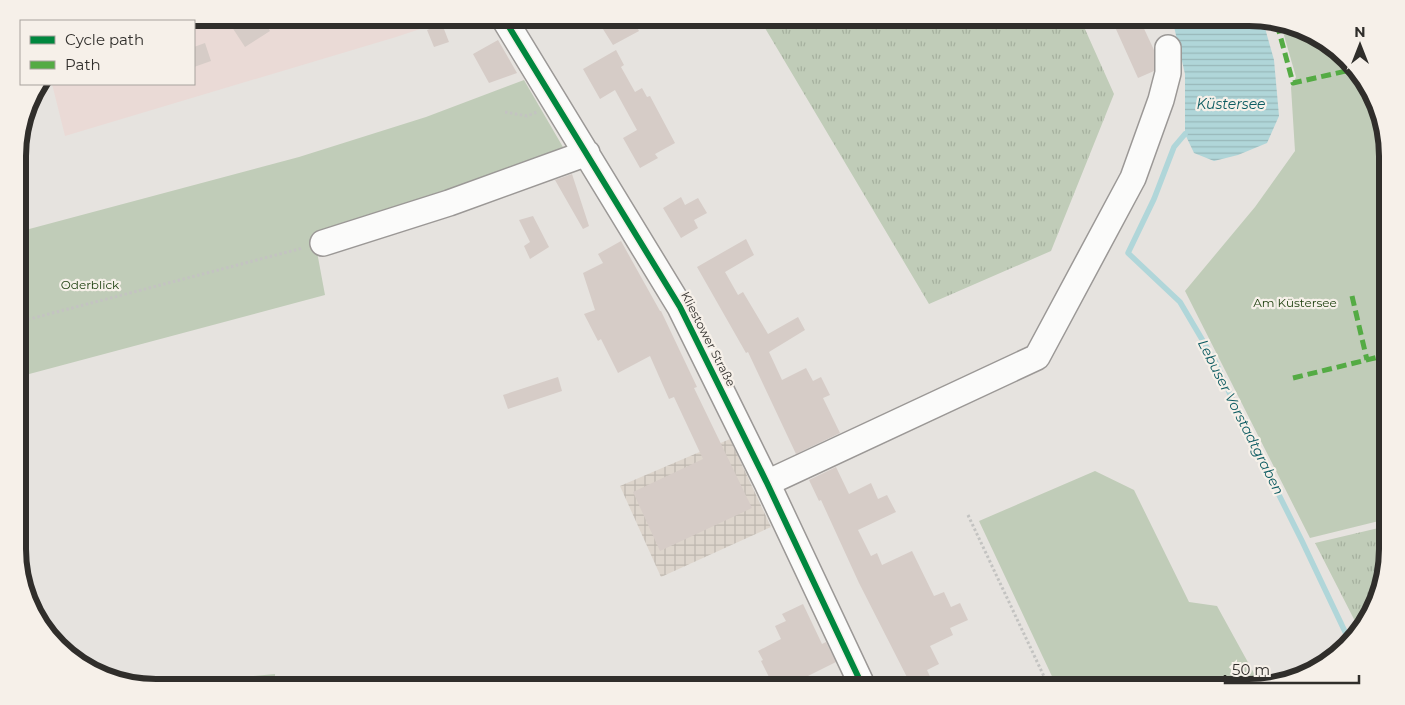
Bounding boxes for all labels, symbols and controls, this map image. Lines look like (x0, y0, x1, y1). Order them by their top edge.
legend (20, 20, 195, 85)
north arrow (1335, 20, 1385, 70)
text: N (1354, 23, 1366, 41)
text: Cycle path (65, 30, 144, 49)
text: Path (65, 55, 101, 74)
water label: Küstersee (1196, 95, 1266, 113)
park label: Oderblick (61, 277, 120, 292)
street label: Kliestower Straße (678, 289, 739, 389)
park label: Am Küstersee (1253, 295, 1337, 310)
water label: Lebuser Vorstadtgraben (1194, 336, 1288, 498)
scale bar (1225, 652, 1359, 684)
text: 50 m (1232, 660, 1270, 679)

